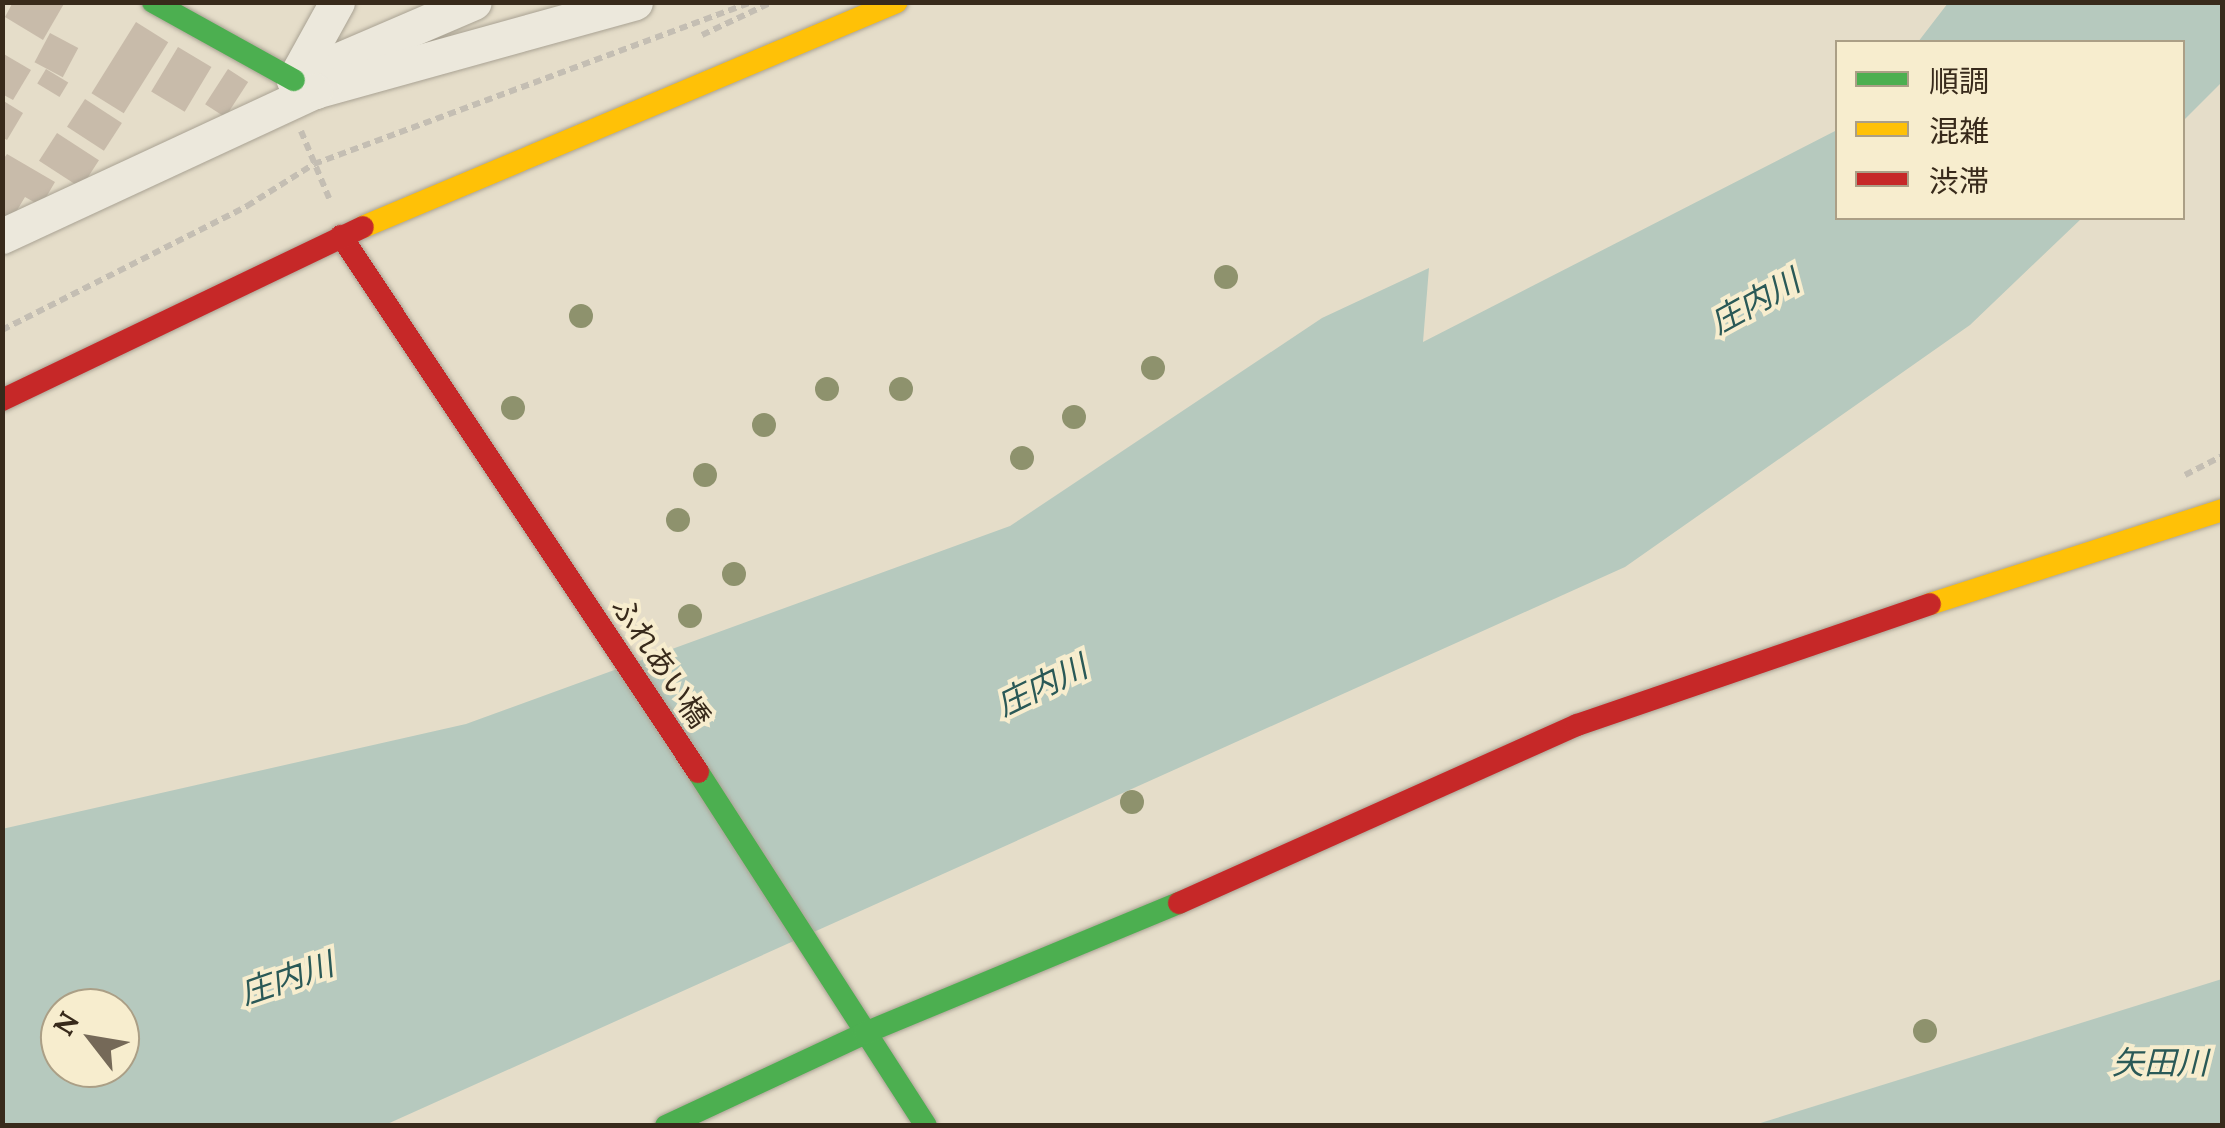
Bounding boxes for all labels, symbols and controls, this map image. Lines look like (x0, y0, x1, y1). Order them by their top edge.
legend (1835, 40, 2185, 220)
text: 順調 (1929, 62, 1989, 100)
text: 混雑 (1929, 112, 1989, 150)
text: 渋滞 (1929, 162, 1989, 200)
water label: 庄内川 (1704, 262, 1806, 342)
street label: ふれあい橋 (604, 590, 718, 734)
water label: 庄内川 (990, 648, 1094, 724)
water label: 庄内川 (235, 945, 339, 1013)
north arrow (40, 988, 140, 1088)
text: N (45, 1005, 87, 1042)
water label: 矢田川 (2112, 1044, 2208, 1082)

